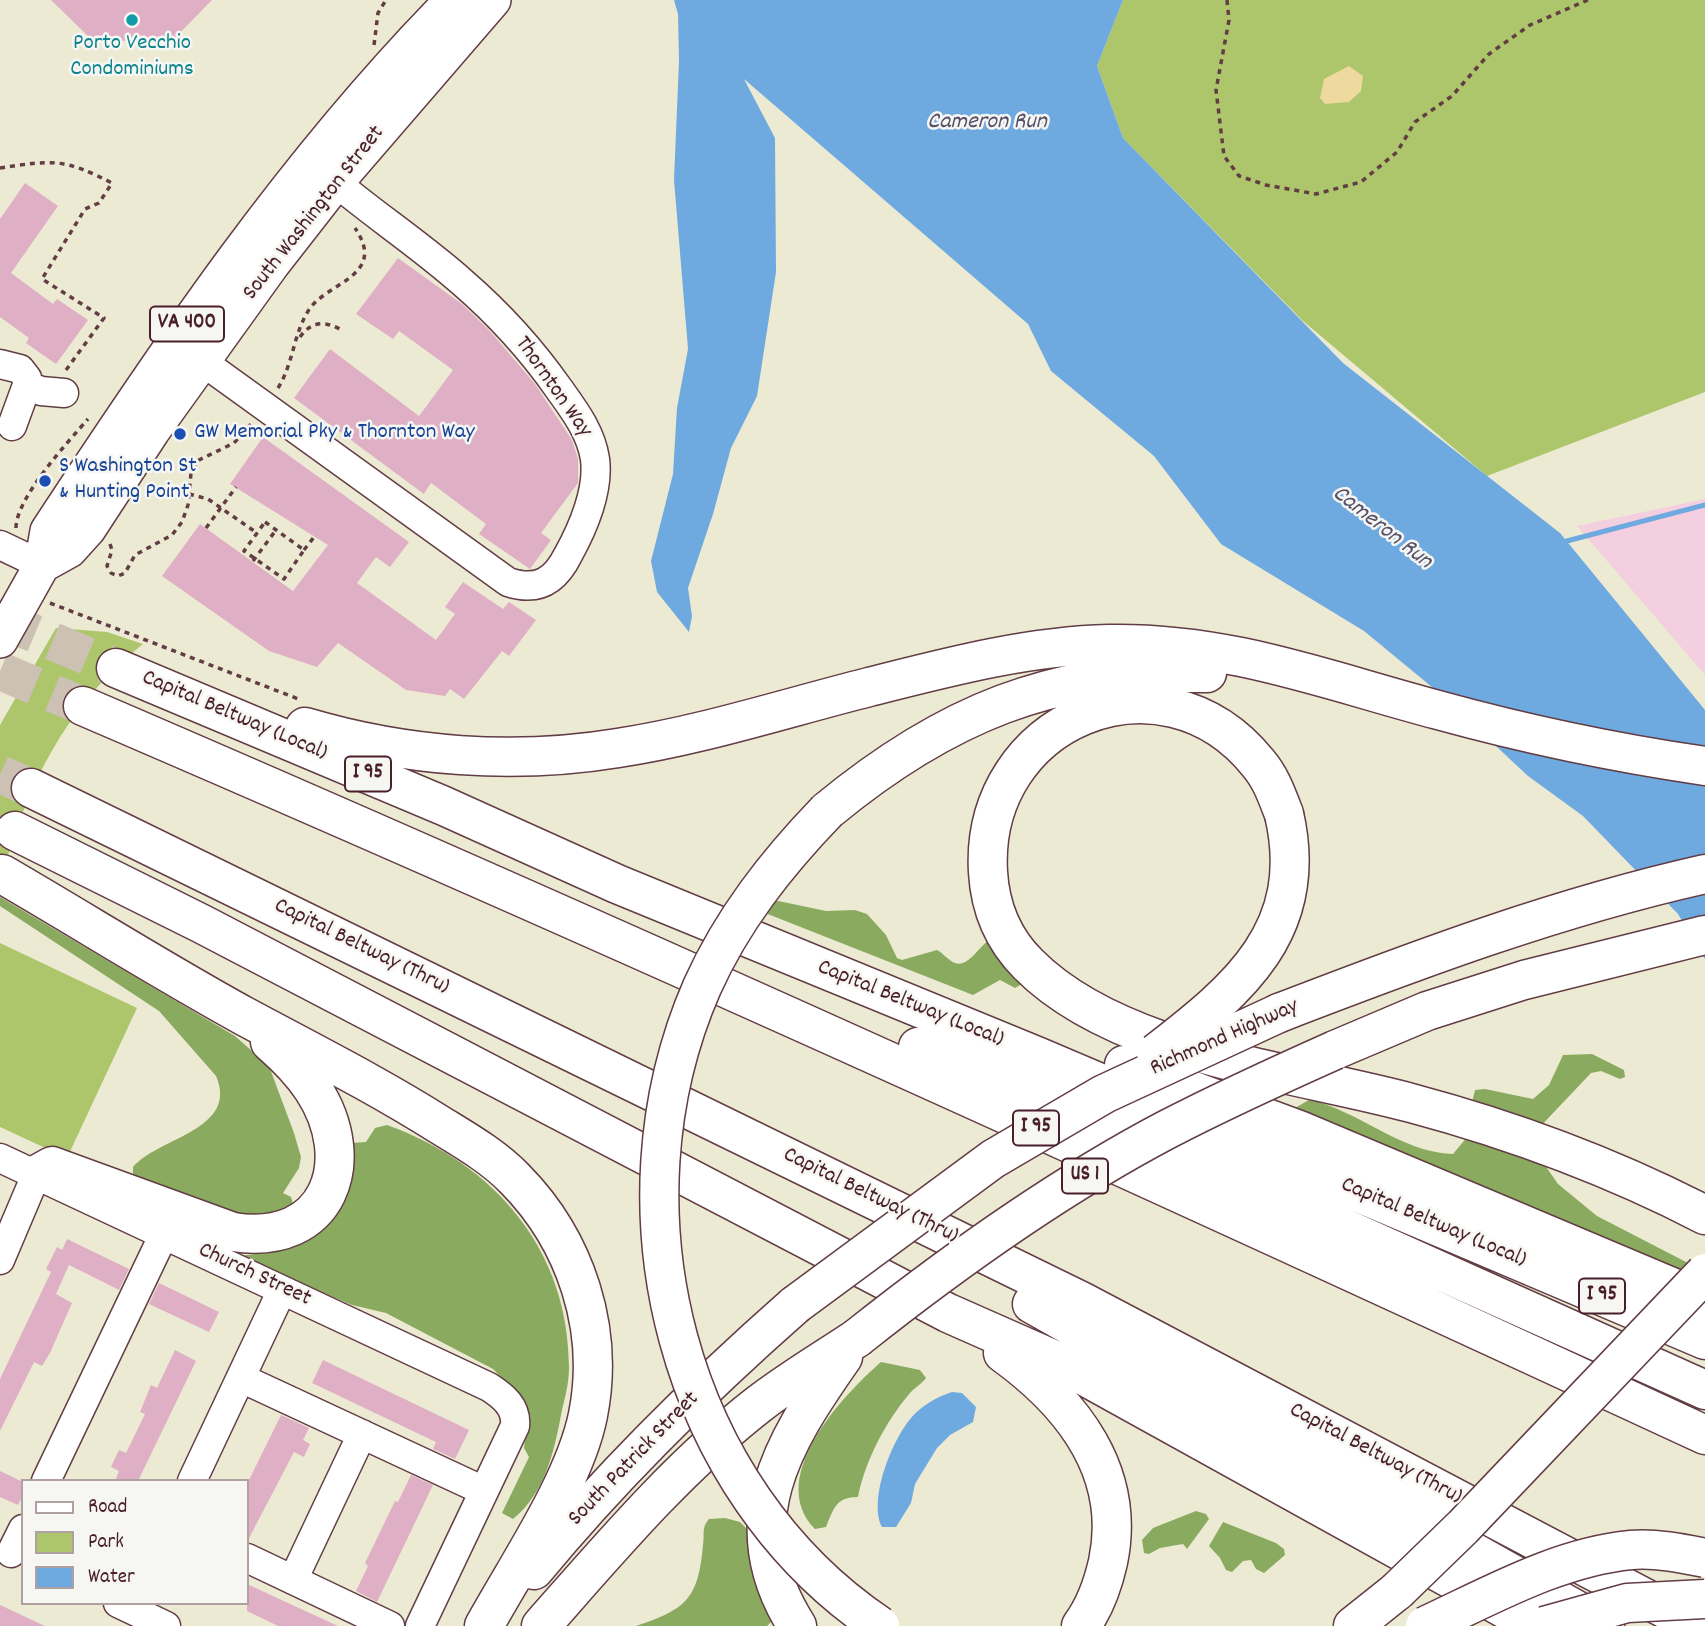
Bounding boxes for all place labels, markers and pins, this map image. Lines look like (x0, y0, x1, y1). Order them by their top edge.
marker: Porto Vecchio Condominiums (124, 12, 140, 28)
place label: Porto Vecchio Condominiums (70, 31, 194, 85)
place label: GW Memorial Pky & Thornton Way (194, 420, 475, 448)
marker: GW Memorial Pky & Thornton Way (172, 426, 188, 442)
place label: S Washington St & Hunting Point (59, 454, 197, 508)
marker: S Washington St & Hunting Point (37, 473, 53, 489)

